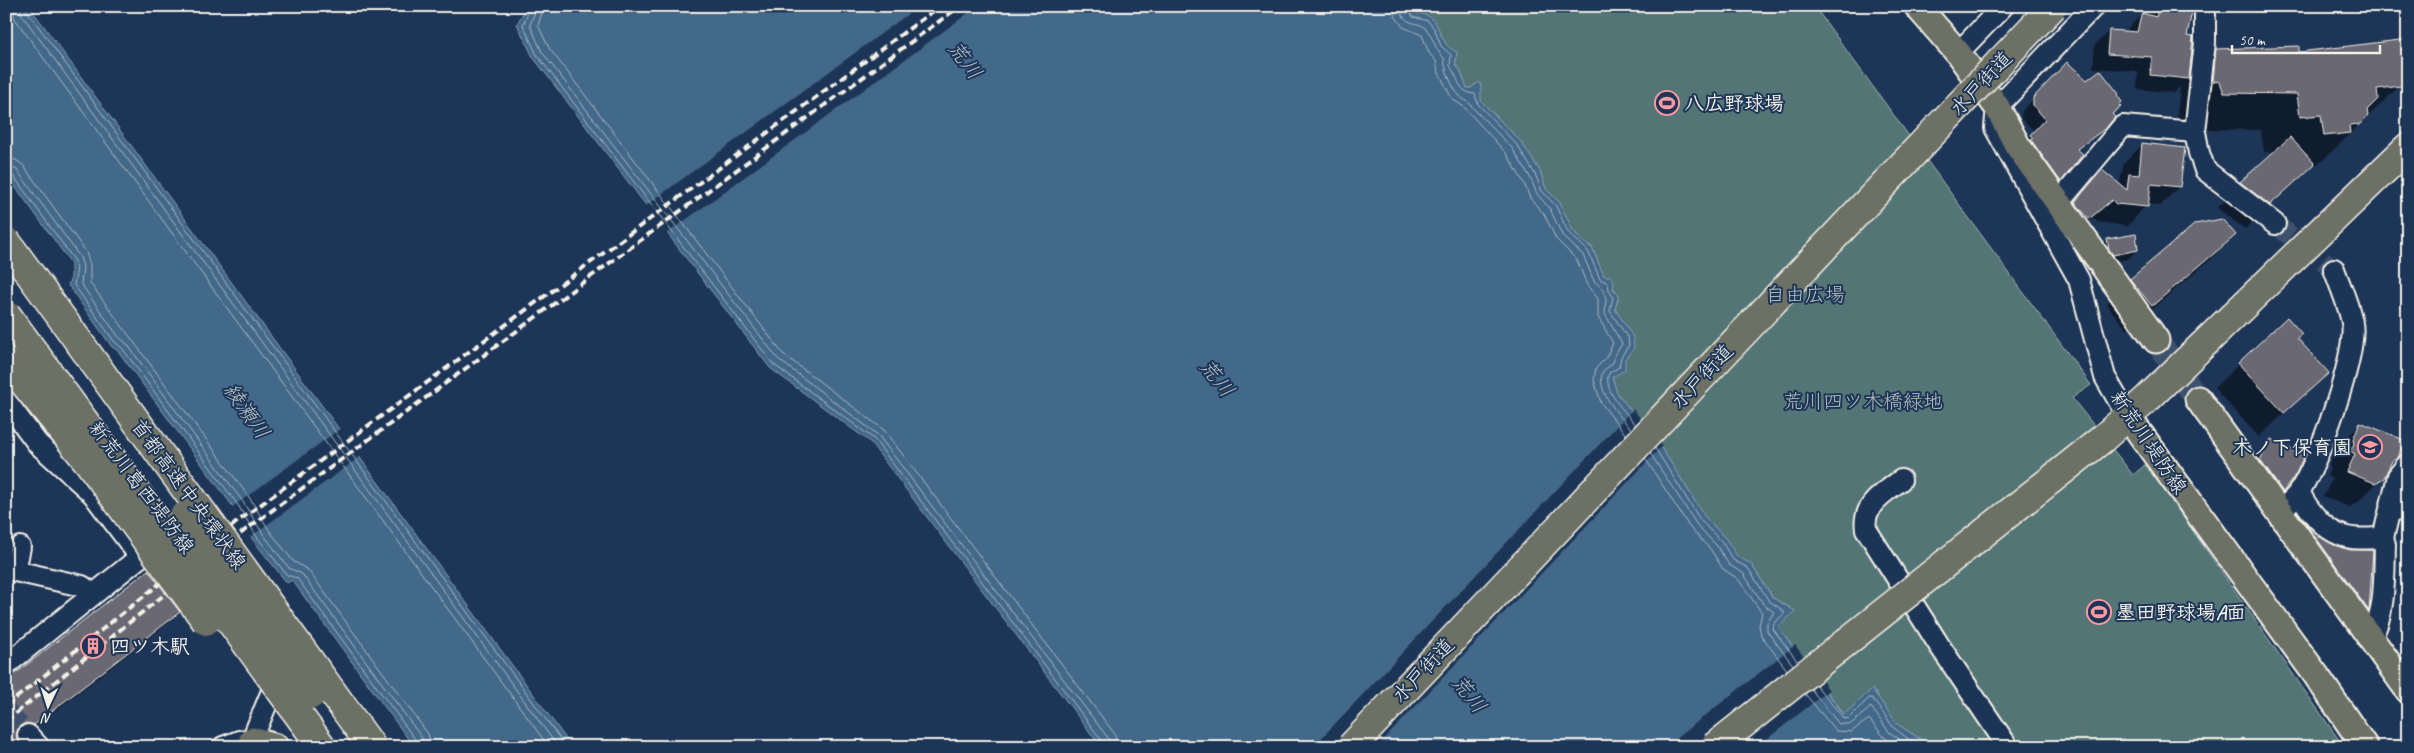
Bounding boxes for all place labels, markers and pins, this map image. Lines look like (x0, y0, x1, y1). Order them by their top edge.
sports icon: 八広野球場 (1654, 90, 1680, 116)
place label: 八広野球場 (1684, 91, 1784, 116)
school or university icon: 木ノ下保育園 (2357, 434, 2383, 460)
place label: 木ノ下保育園 (2232, 435, 2352, 460)
sports icon: 墨田野球場A面 (2086, 599, 2112, 625)
place label: 墨田野球場A面 (2116, 600, 2246, 625)
building icon: 四ツ木駅 (80, 633, 106, 659)
place label: 四ツ木駅 (110, 634, 190, 659)

